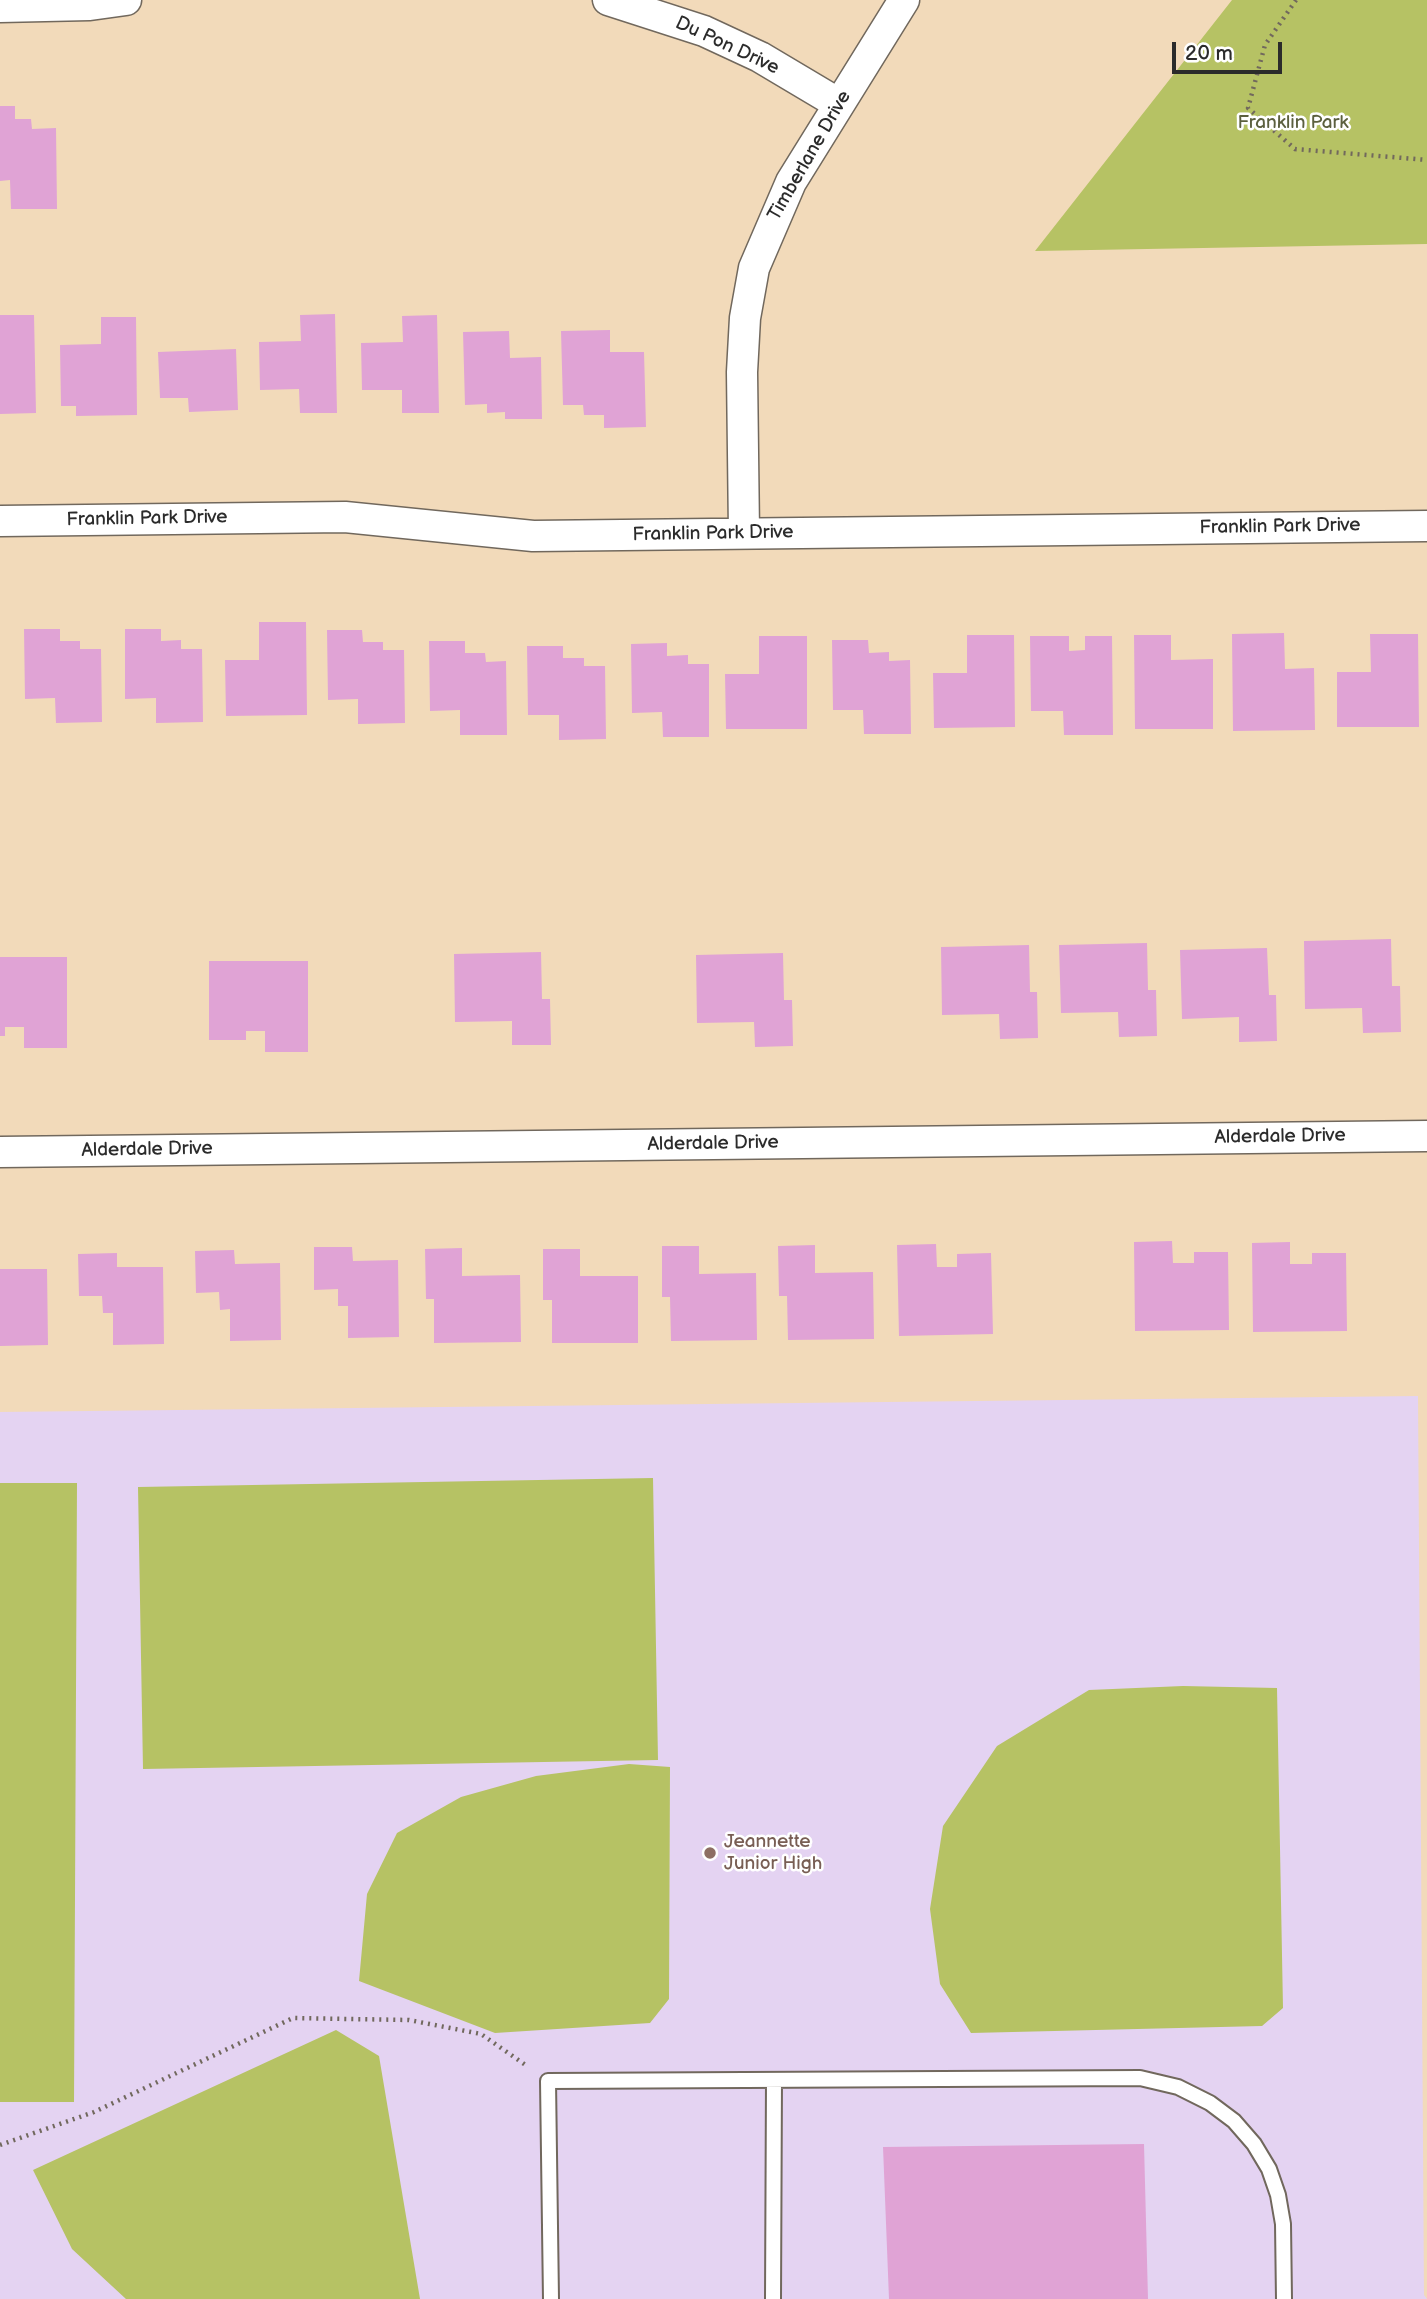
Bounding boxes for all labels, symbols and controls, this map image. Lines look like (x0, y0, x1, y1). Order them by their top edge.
street label: Du Pon Drive (671, 12, 783, 80)
scale bar (1175, 28, 1285, 72)
text: 20 m (1185, 41, 1233, 66)
street label: Timberlane Drive (764, 87, 856, 225)
park label: Franklin Park (1237, 112, 1349, 134)
street label: Franklin Park Drive (66, 506, 228, 532)
street label: Franklin Park Drive (1199, 514, 1361, 540)
street label: Franklin Park Drive (632, 521, 794, 547)
street label: Alderdale Drive (1214, 1124, 1346, 1150)
street label: Alderdale Drive (647, 1131, 779, 1157)
street label: Alderdale Drive (81, 1137, 213, 1163)
place label: Jeannette Junior High (724, 1831, 822, 1875)
marker: Jeannette Junior High (702, 1845, 718, 1861)

